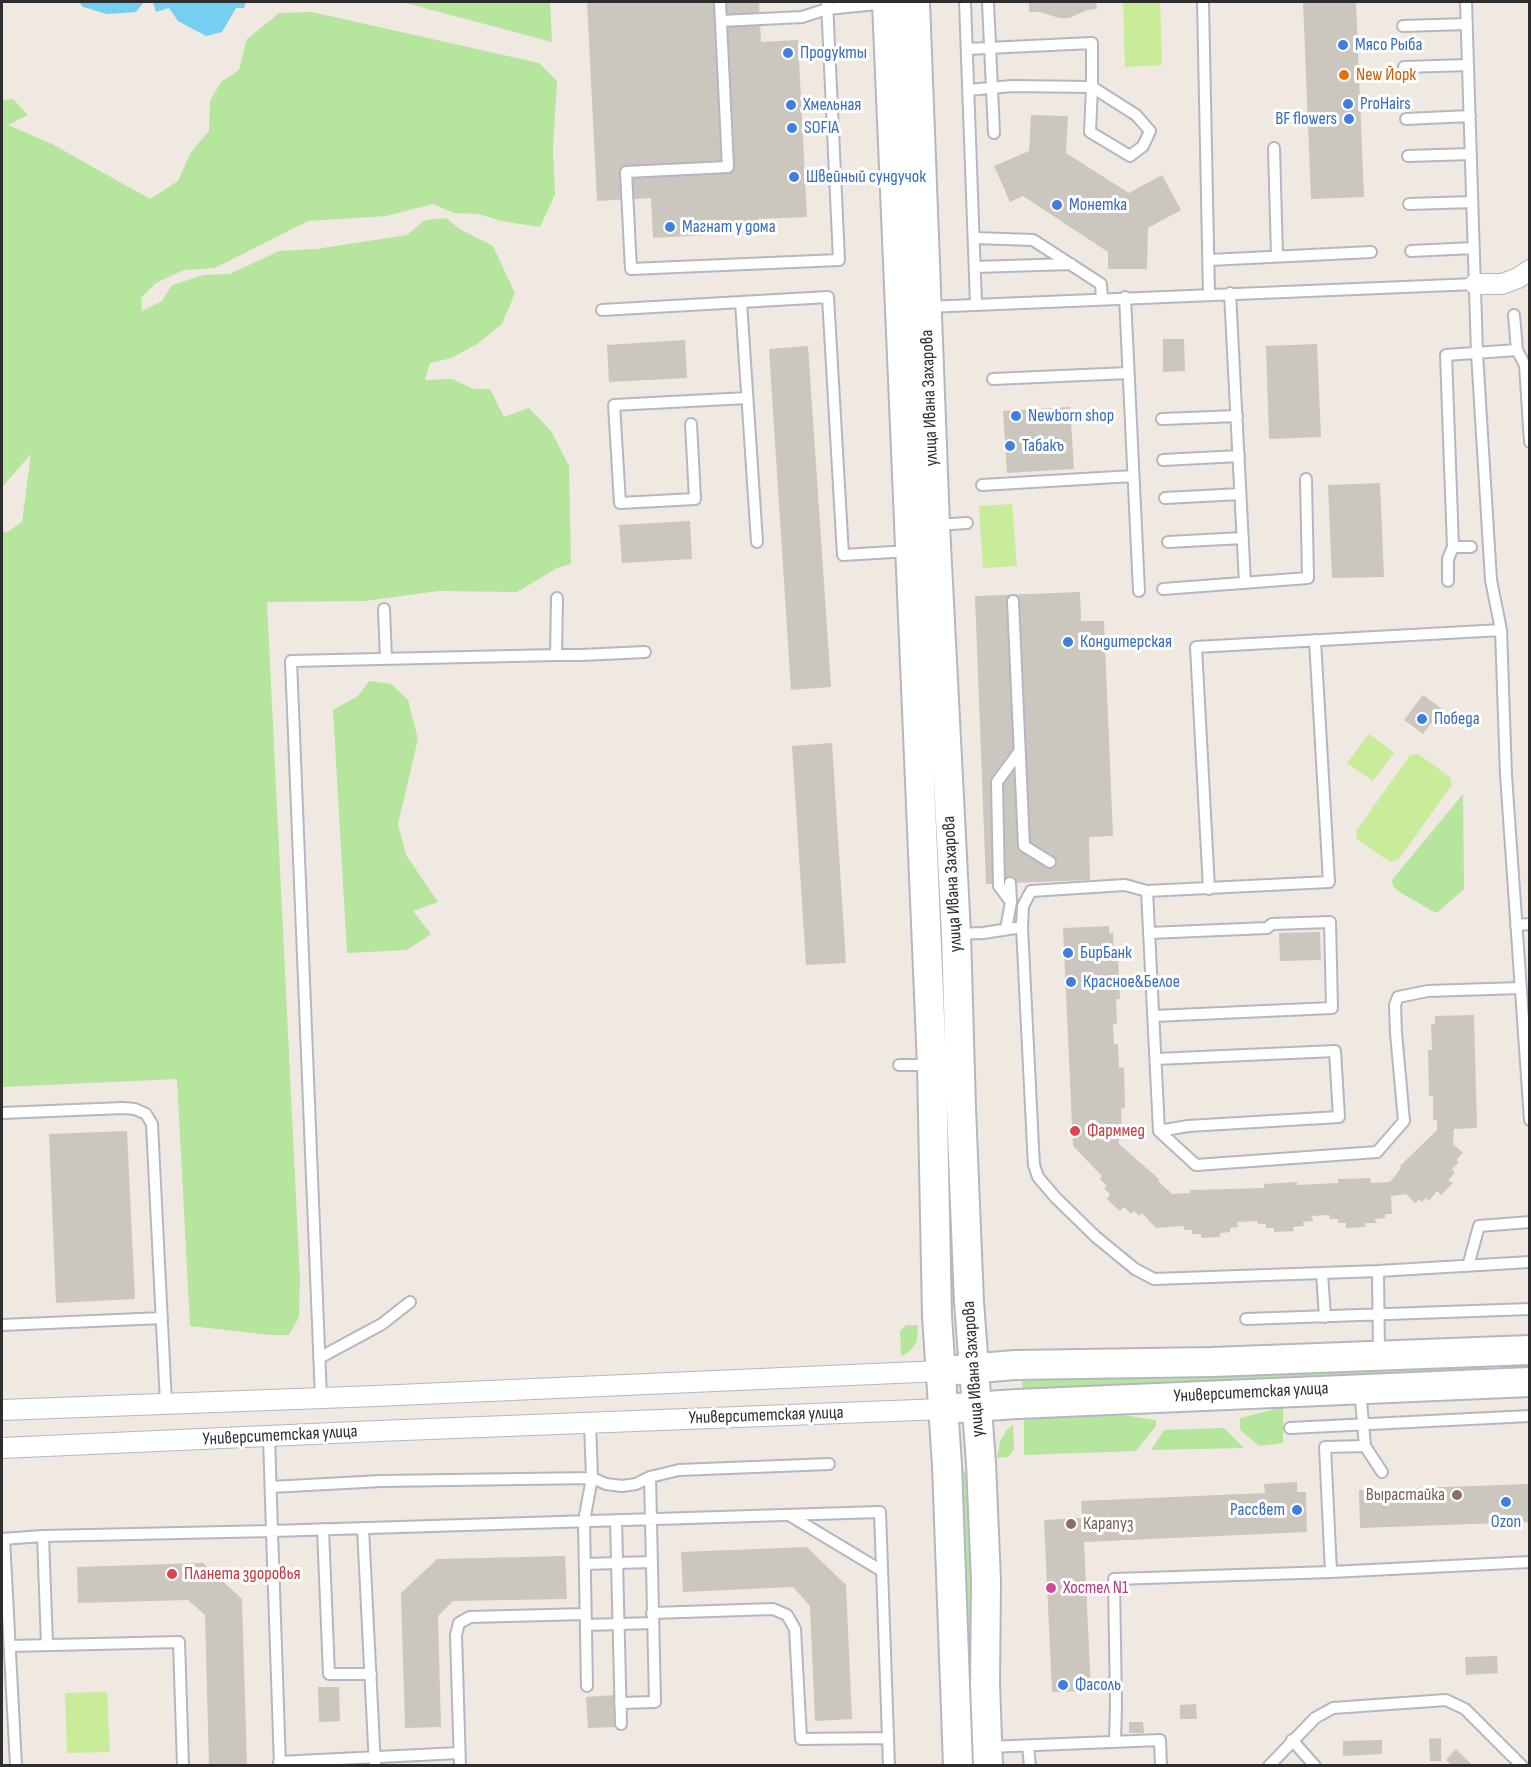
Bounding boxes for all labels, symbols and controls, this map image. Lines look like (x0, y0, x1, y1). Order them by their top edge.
place label: Мясо Рыба (1355, 34, 1422, 56)
marker: Мясо Рыба (1336, 38, 1350, 52)
place label: Продукты (800, 42, 867, 64)
marker: Продукты (781, 46, 795, 60)
place label: New Йорк (1356, 64, 1416, 86)
marker: New Йорк (1337, 68, 1351, 82)
place label: ProHairs (1360, 93, 1411, 115)
place label: Хмельная (803, 94, 861, 116)
marker: ProHairs (1341, 97, 1355, 111)
marker: Хмельная (784, 98, 798, 112)
place label: BF flowers (1275, 108, 1337, 130)
marker: BF flowers (1342, 112, 1356, 126)
place label: SOFIA (804, 117, 839, 139)
marker: SOFIA (785, 121, 799, 135)
place label: Швейный сундучок (806, 166, 926, 188)
marker: Швейный сундучок (787, 170, 801, 184)
place label: Монетка (1069, 194, 1127, 216)
marker: Монетка (1050, 198, 1064, 212)
place label: Магнат у дома (682, 216, 776, 238)
marker: Магнат у дома (663, 220, 677, 234)
street label: улица Ивана Захарова (917, 329, 943, 467)
place label: Newborn shop (1028, 405, 1114, 427)
marker: Newborn shop (1009, 409, 1023, 423)
place label: Табакъ (1022, 435, 1064, 457)
marker: Табакъ (1003, 439, 1017, 453)
place label: Кондитерская (1080, 631, 1172, 653)
marker: Кондитерская (1061, 635, 1075, 649)
place label: Победа (1434, 708, 1480, 730)
marker: Победа (1415, 712, 1429, 726)
street label: улица Ивана Захарова (939, 815, 967, 953)
place label: БирБанк (1080, 942, 1132, 964)
marker: БирБанк (1061, 946, 1075, 960)
place label: Красное&Белое (1083, 971, 1180, 993)
marker: Красное&Белое (1064, 975, 1078, 989)
place label: Фарммед (1087, 1120, 1145, 1142)
marker: Фарммед (1068, 1124, 1082, 1138)
street label: улица Ивана Захарова (958, 1300, 990, 1438)
street label: Университетская улица (1173, 1378, 1329, 1408)
street label: Университетская улица (688, 1403, 844, 1429)
street label: Университетская улица (202, 1421, 358, 1451)
place label: Вырастайка (1366, 1484, 1445, 1506)
marker: Вырастайка (1450, 1488, 1464, 1502)
marker: Ozon (1499, 1495, 1513, 1509)
place label: Рассвет (1230, 1499, 1285, 1521)
marker: Рассвет (1290, 1503, 1304, 1517)
place label: Ozon (1491, 1511, 1521, 1533)
place label: Карапуз (1083, 1513, 1133, 1535)
marker: Карапуз (1064, 1517, 1078, 1531)
place label: Планета здоровья (184, 1563, 301, 1585)
marker: Планета здоровья (165, 1567, 179, 1581)
place label: Хостел N1 (1063, 1577, 1128, 1599)
marker: Хостел N1 (1044, 1581, 1058, 1595)
place label: Фасоль (1075, 1674, 1121, 1696)
marker: Фасоль (1056, 1678, 1070, 1692)

